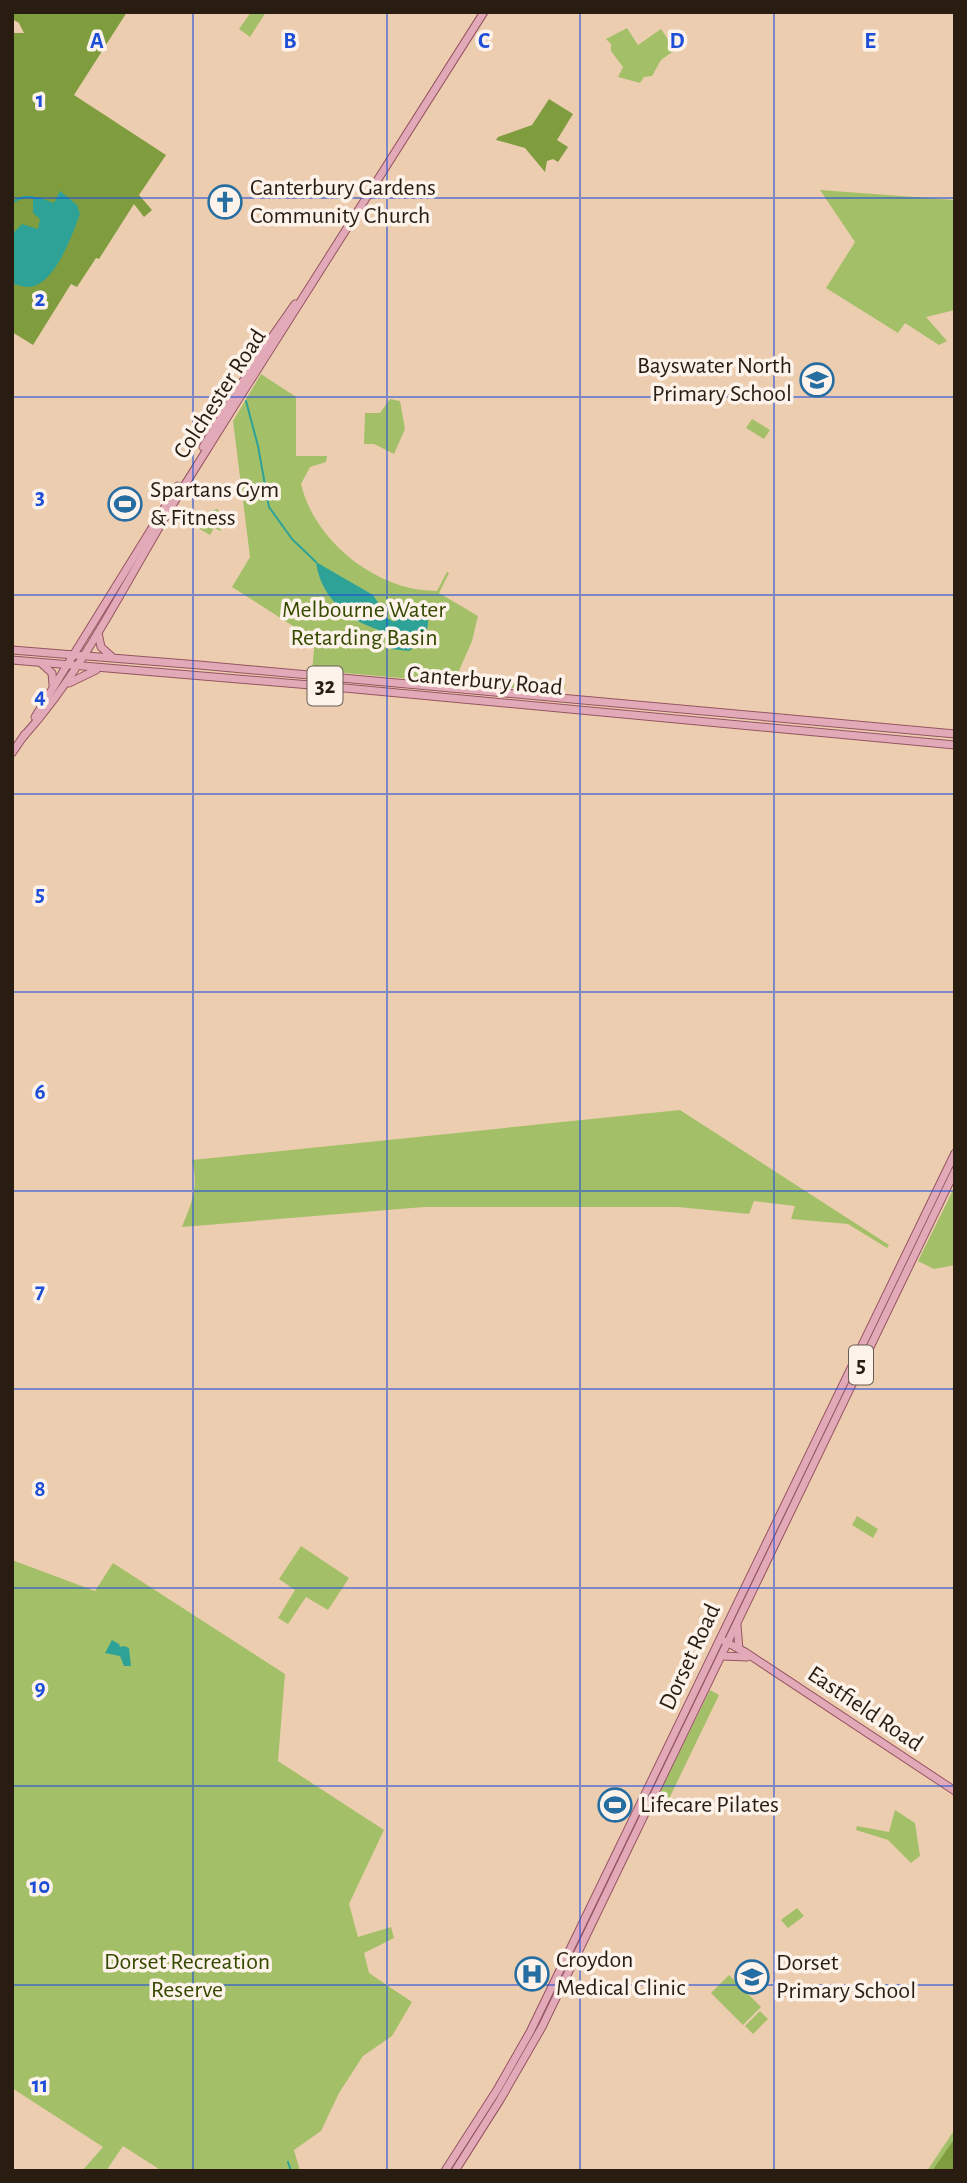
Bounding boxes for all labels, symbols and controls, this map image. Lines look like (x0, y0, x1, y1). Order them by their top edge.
text: A (90, 30, 104, 53)
text: B (283, 30, 297, 53)
text: C (478, 30, 490, 53)
text: D (669, 30, 685, 53)
text: E (864, 30, 876, 53)
text: 1 (36, 89, 44, 112)
place label: Canterbury Gardens Community Church (250, 176, 436, 228)
church icon: Canterbury Gardens Community Church (206, 183, 244, 221)
text: 2 (35, 288, 46, 311)
street label: Colchester Road (169, 325, 271, 463)
place label: Bayswater North Primary School (637, 354, 792, 406)
school or university icon: Bayswater North Primary School (798, 361, 836, 399)
place label: Spartans Gym & Fitness (150, 478, 279, 530)
sports icon: Spartans Gym & Fitness (106, 485, 144, 523)
text: 3 (35, 486, 45, 509)
park label: Melbourne Water Retarding Basin (282, 598, 446, 650)
street label: Canterbury Road (406, 662, 564, 700)
road number: 32 (308, 666, 342, 706)
text: 4 (34, 685, 46, 708)
text: 5 (35, 883, 45, 906)
text: 6 (34, 1081, 46, 1104)
text: 7 (35, 1280, 45, 1303)
road number: 5 (849, 1346, 873, 1384)
text: 8 (34, 1478, 46, 1501)
street label: Dorset Road (655, 1600, 725, 1714)
street label: Eastfield Road (803, 1662, 927, 1756)
text: 9 (34, 1677, 46, 1700)
sports icon: Lifecare Pilates (596, 1786, 634, 1824)
place label: Lifecare Pilates (640, 1793, 779, 1817)
text: 10 (30, 1875, 50, 1898)
place label: Croydon Medical Clinic (556, 1948, 685, 2000)
park label: Dorset Recreation Reserve (104, 1950, 270, 2002)
place label: Dorset Primary School (776, 1951, 916, 2003)
hospital icon: Croydon Medical Clinic (513, 1955, 551, 1993)
school or university icon: Dorset Primary School (733, 1958, 771, 1996)
text: 11 (32, 2074, 48, 2097)

